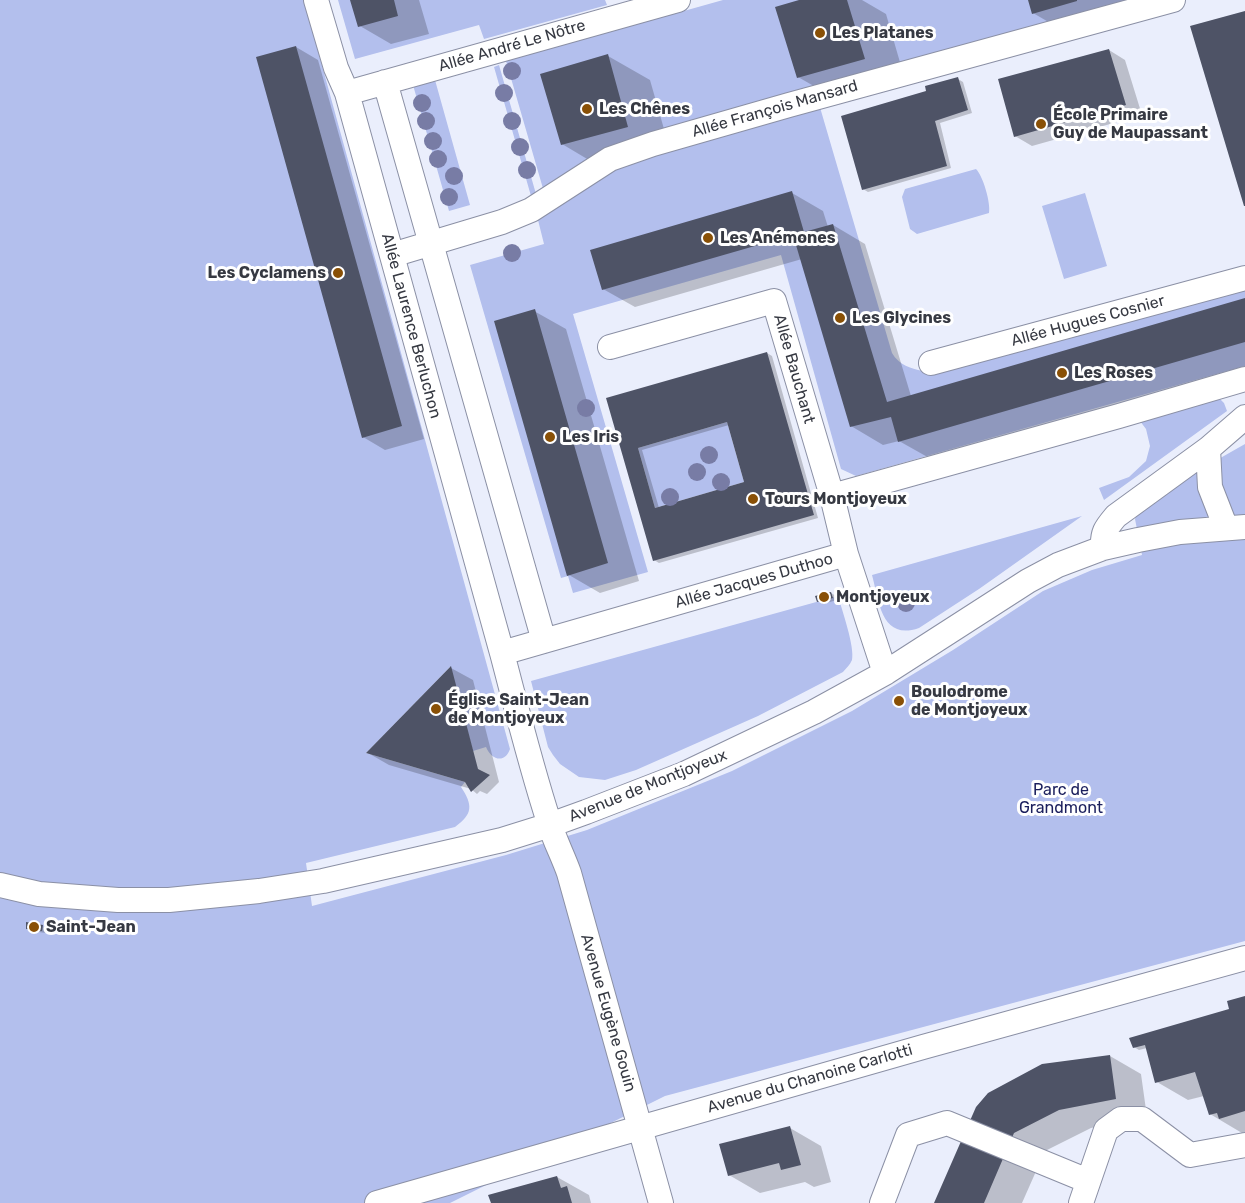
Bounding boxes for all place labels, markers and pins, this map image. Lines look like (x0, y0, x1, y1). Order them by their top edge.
place label: Les Platanes (832, 23, 934, 43)
marker: Les Platanes (813, 26, 827, 40)
place label: Les Chênes (599, 99, 690, 119)
marker: Les Chênes (580, 102, 594, 116)
place label: École Primaire Guy de Maupassant (1053, 105, 1208, 143)
marker: École Primaire Guy de Maupassant (1034, 117, 1048, 131)
place label: Les Anémones (720, 228, 836, 248)
marker: Les Anémones (701, 231, 715, 245)
place label: Les Cyclamens (208, 263, 326, 283)
marker: Les Cyclamens (331, 266, 345, 280)
place label: Les Glycines (852, 308, 951, 328)
marker: Les Glycines (833, 311, 847, 325)
place label: Les Roses (1074, 363, 1153, 383)
marker: Les Roses (1055, 366, 1069, 380)
place label: Les Iris (562, 427, 619, 447)
marker: Les Iris (543, 430, 557, 444)
place label: Tours Montjoyeux (765, 489, 907, 509)
marker: Tours Montjoyeux (746, 492, 760, 506)
place label: Montjoyeux (836, 587, 929, 607)
marker: Montjoyeux (817, 590, 831, 604)
place label: Boulodrome de Montjoyeux (911, 682, 1027, 720)
place label: Église Saint-Jean de Montjoyeux (448, 690, 589, 728)
marker: Boulodrome de Montjoyeux (892, 694, 906, 708)
marker: Église Saint-Jean de Montjoyeux (429, 702, 443, 716)
place label: Saint-Jean (46, 917, 136, 937)
marker: Saint-Jean (27, 920, 41, 934)

